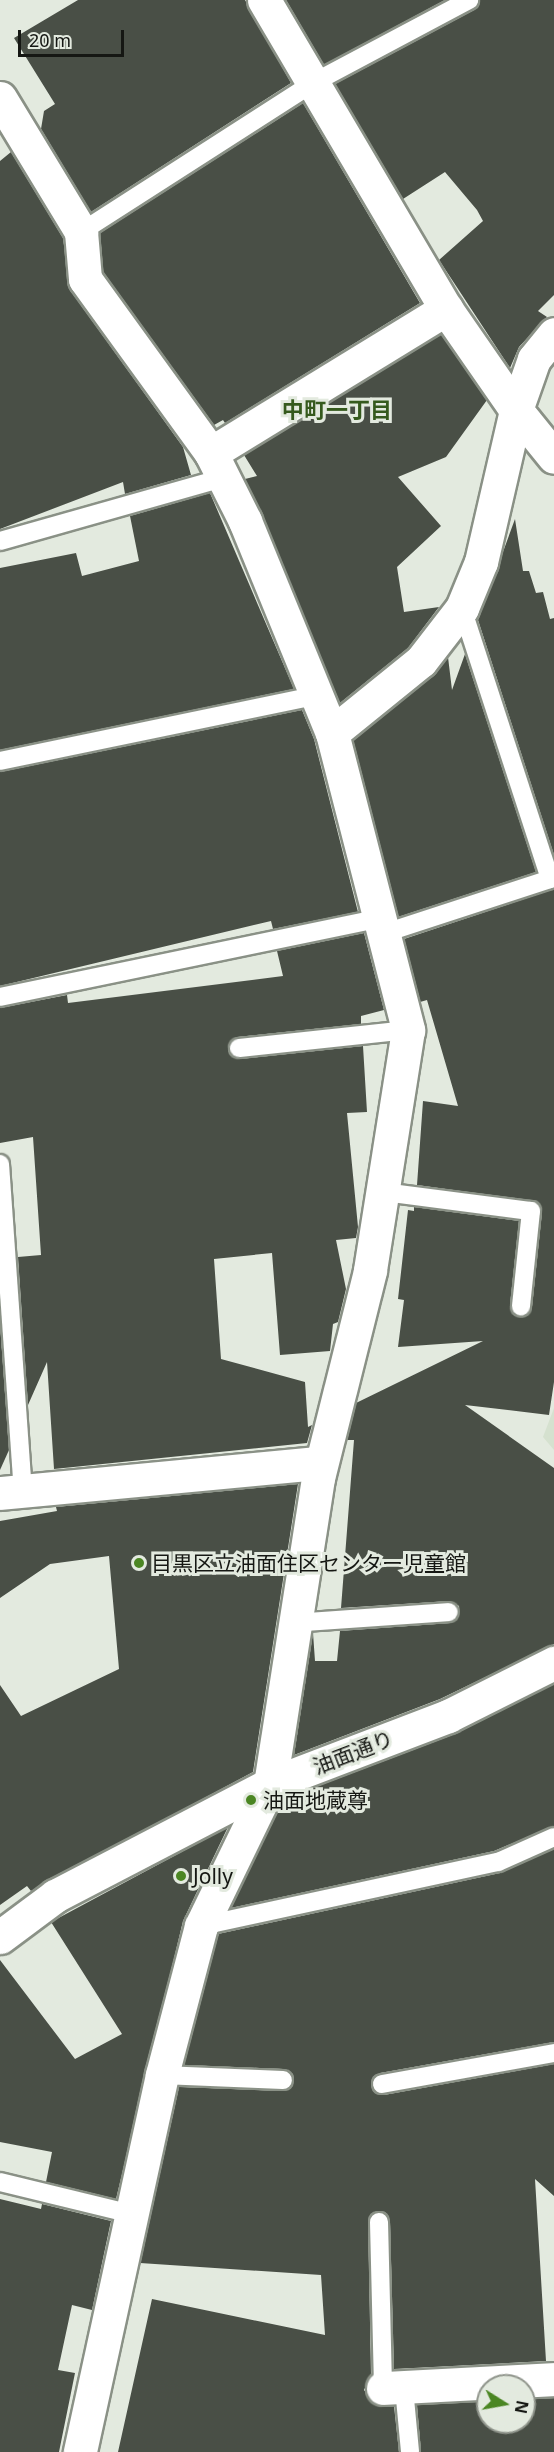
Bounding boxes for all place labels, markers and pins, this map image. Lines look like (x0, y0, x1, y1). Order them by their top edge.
place label: 目黒区立油面住区センター児童館 (151, 1550, 466, 1576)
marker: 目黒区立油面住区センター児童館 (132, 1556, 146, 1570)
place label: 油面地蔵尊 (263, 1787, 368, 1813)
marker: 油面地蔵尊 (244, 1793, 258, 1807)
place label: Jolly (193, 1863, 233, 1889)
marker: Jolly (174, 1869, 188, 1883)

